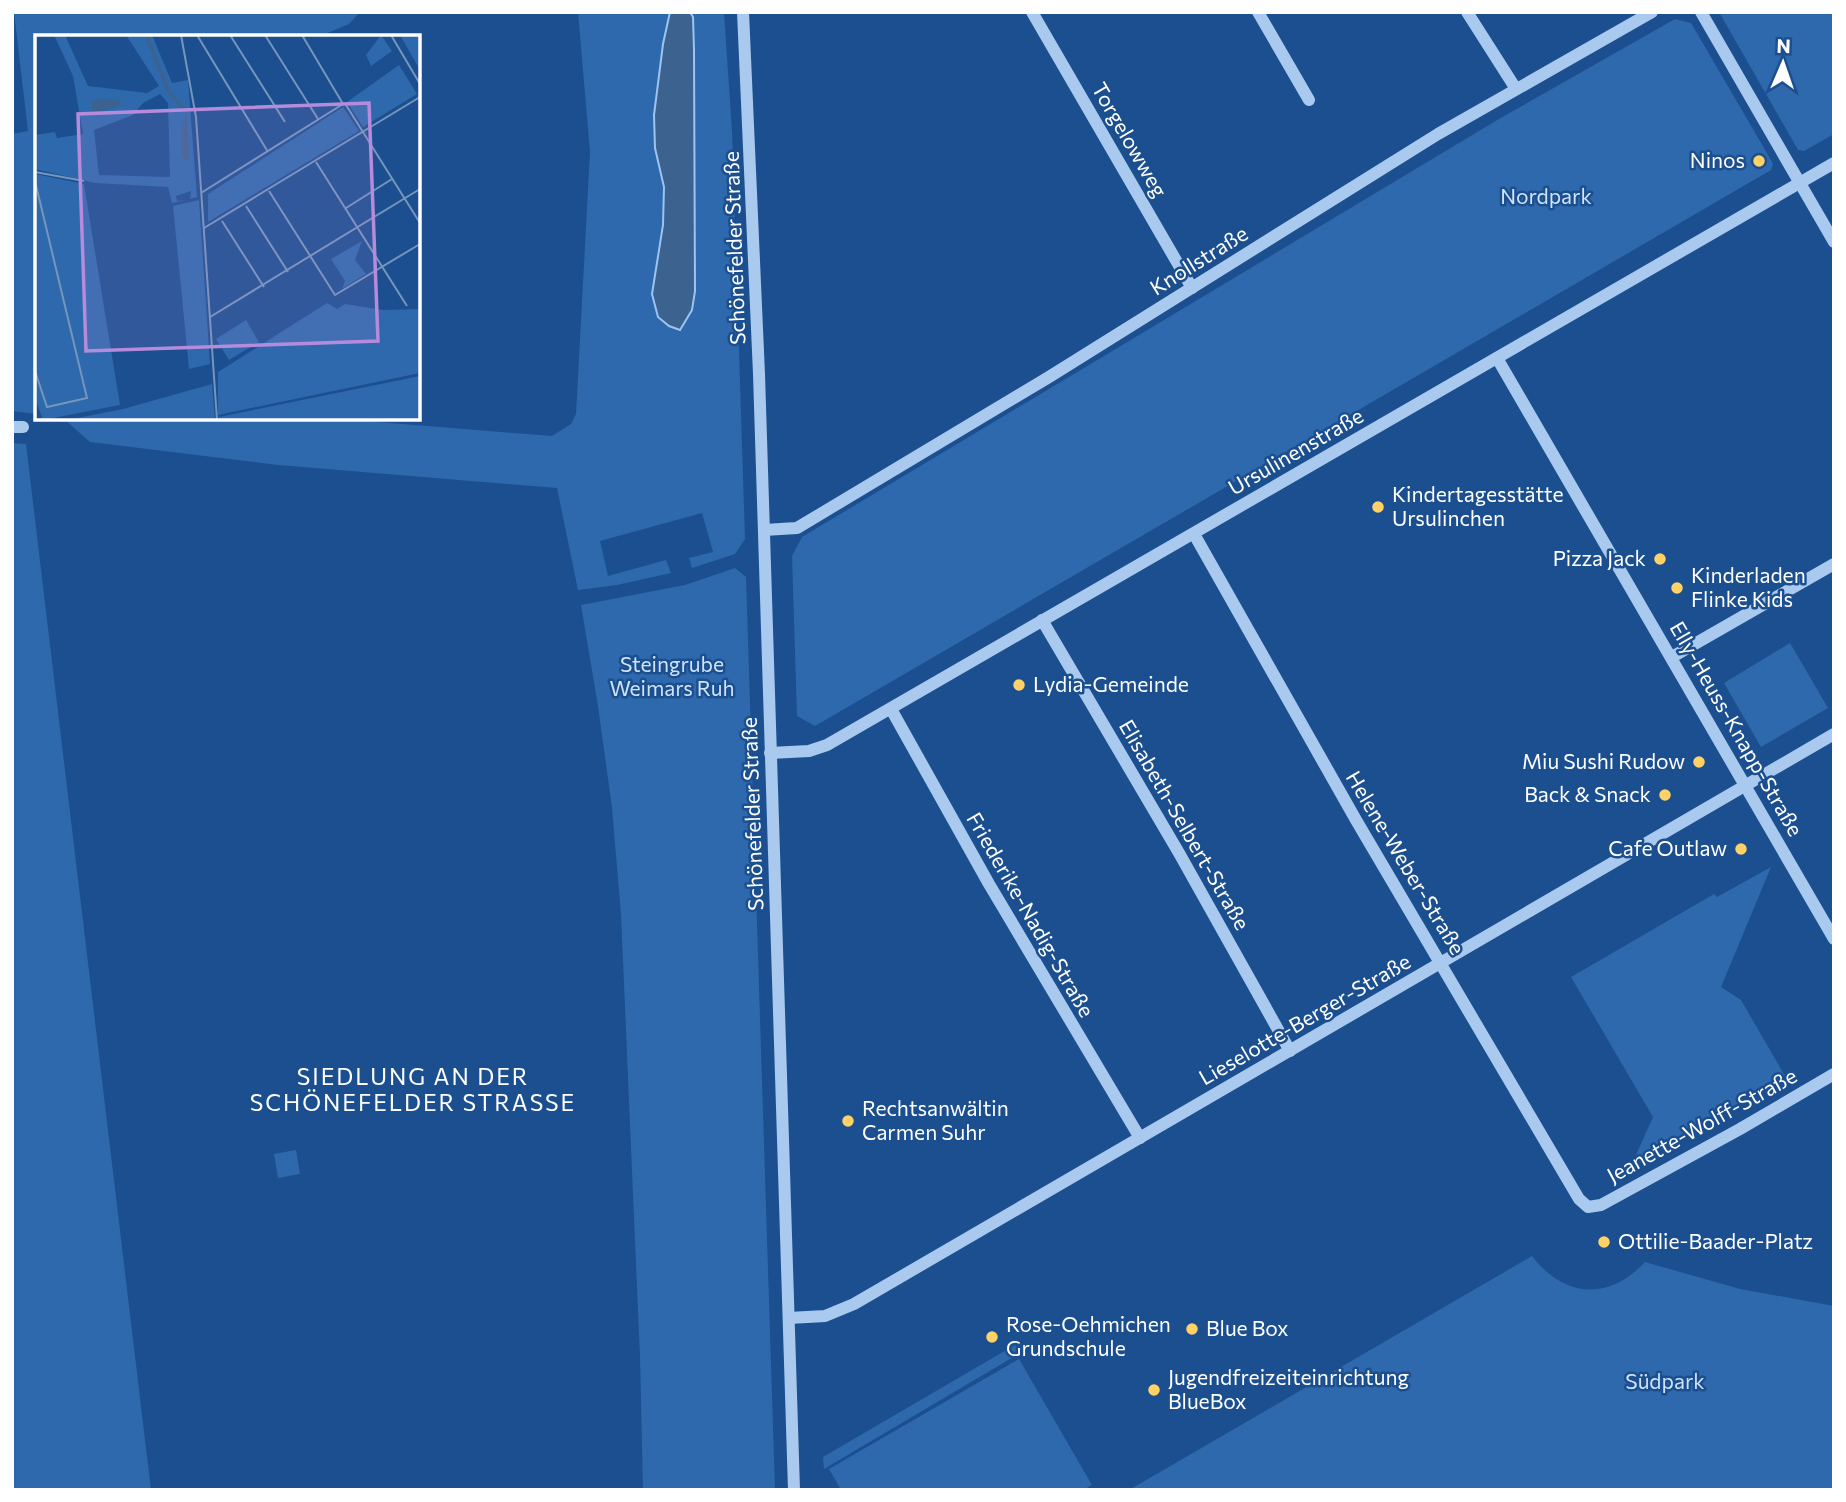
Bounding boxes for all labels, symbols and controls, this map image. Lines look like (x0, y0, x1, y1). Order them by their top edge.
north arrow (1748, 28, 1818, 98)
text: N (1776, 34, 1791, 57)
inset map (35, 35, 420, 420)
street label: Torgelowweg (1087, 77, 1173, 201)
place label: Ninos (1690, 147, 1745, 172)
street label: Schönefelder Straße (718, 151, 749, 345)
marker: Ninos (1751, 153, 1767, 169)
park label: Nordpark (1500, 183, 1592, 208)
street label: Knollstraße (1145, 220, 1252, 300)
street label: Ursulinenstraße (1223, 402, 1367, 499)
place label: Kindertagesstätte Ursulinchen (1392, 481, 1564, 530)
marker: Kindertagesstätte Ursulinchen (1370, 499, 1386, 515)
place label: Pizza Jack (1553, 545, 1646, 570)
marker: Pizza Jack (1652, 551, 1668, 567)
place label: Kinderladen Flinke Kids (1691, 562, 1806, 611)
marker: Kinderladen Flinke Kids (1669, 580, 1685, 596)
street label: Elly-Heuss-Knapp-Straße (1666, 616, 1809, 840)
park label: Steingrube Weimars Ruh (609, 651, 735, 700)
place label: Lydia-Gemeinde (1033, 671, 1189, 696)
marker: Lydia-Gemeinde (1011, 677, 1027, 693)
street label: Elisabeth-Selbert-Straße (1115, 715, 1256, 934)
street label: Schönefelder Straße (736, 717, 767, 911)
place label: Miu Sushi Rudow (1522, 748, 1685, 773)
marker: Miu Sushi Rudow (1691, 754, 1707, 770)
street label: Helene-Weber-Straße (1342, 766, 1471, 959)
place label: Back & Snack (1524, 781, 1651, 806)
marker: Back & Snack (1657, 787, 1673, 803)
street label: Friederike-Nadig-Straße (962, 807, 1100, 1021)
place label: Cafe Outlaw (1608, 835, 1727, 860)
marker: Cafe Outlaw (1733, 841, 1749, 857)
street label: Lieselotte-Berger-Straße (1194, 948, 1414, 1090)
district label: SIEDLUNG AN DER SCHÖNEFELDER STRASSE (250, 1062, 576, 1116)
street label: Jeanette-Wolff-Straße (1602, 1062, 1801, 1187)
place label: Rechtsanwältin Carmen Suhr (862, 1095, 1009, 1144)
marker: Rechtsanwältin Carmen Suhr (840, 1113, 856, 1129)
place label: Ottilie-Baader-Platz (1618, 1228, 1813, 1253)
marker: Ottilie-Baader-Platz (1596, 1234, 1612, 1250)
place label: Rose-Oehmichen Grundschule (1006, 1311, 1171, 1360)
place label: Blue Box (1206, 1315, 1289, 1340)
marker: Blue Box (1184, 1321, 1200, 1337)
marker: Rose-Oehmichen Grundschule (984, 1329, 1000, 1345)
place label: Jugendfreizeiteinrichtung BlueBox (1168, 1364, 1409, 1413)
park label: Südpark (1625, 1368, 1705, 1393)
marker: Jugendfreizeiteinrichtung BlueBox (1146, 1382, 1162, 1398)

